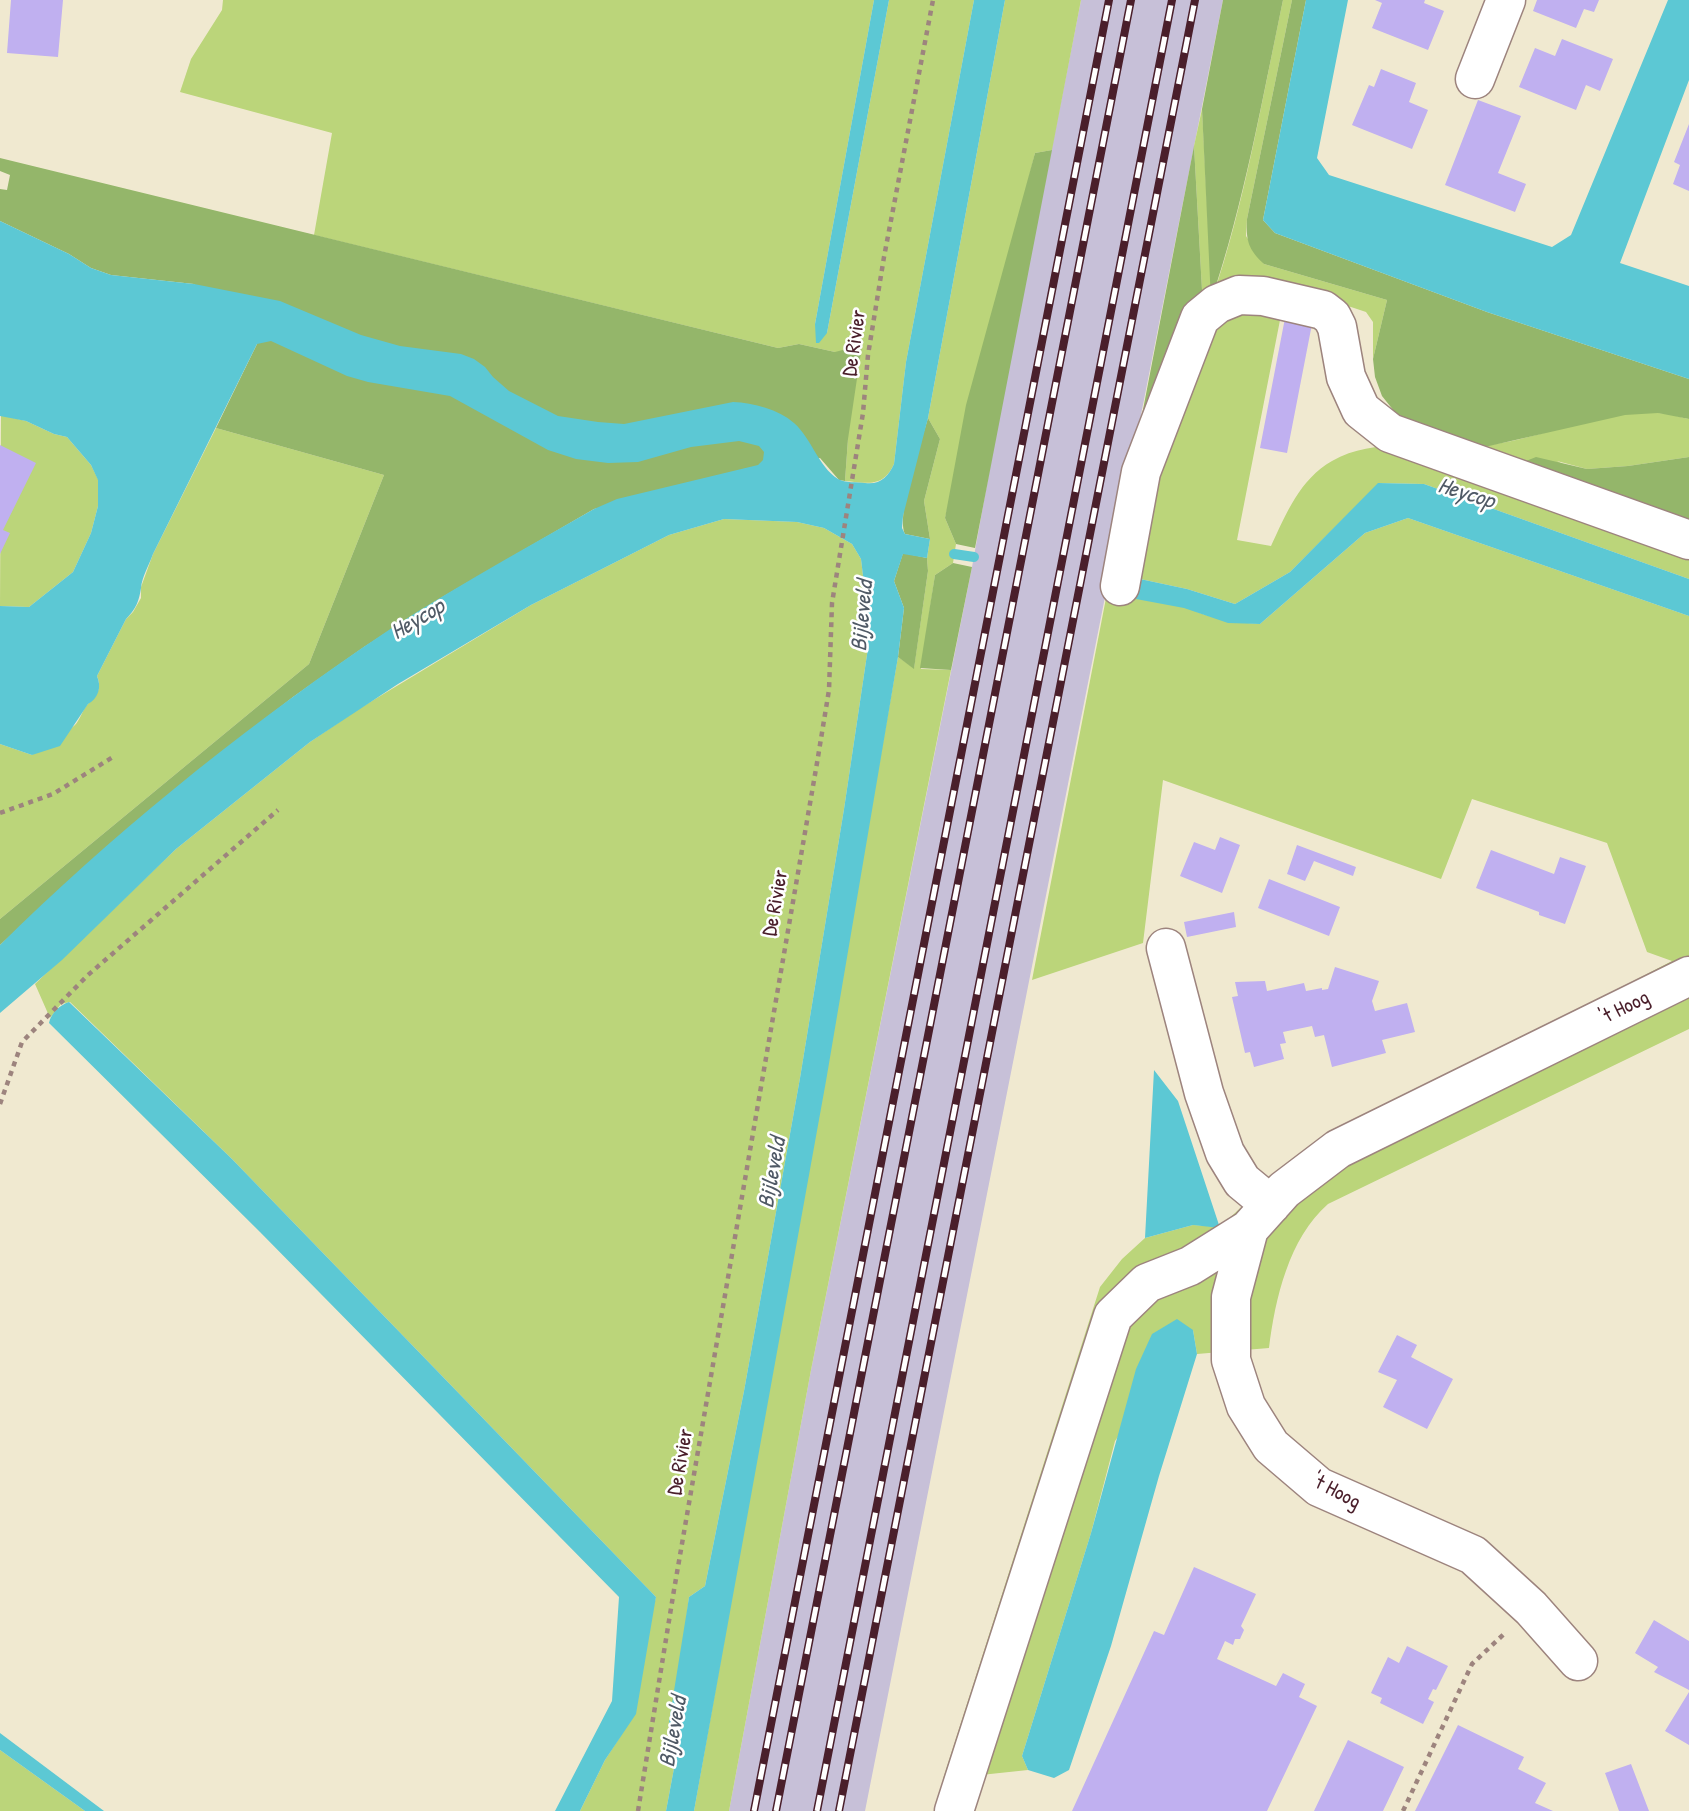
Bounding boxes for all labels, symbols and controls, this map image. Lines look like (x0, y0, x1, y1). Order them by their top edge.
street label: De Rivier (838, 308, 872, 378)
water label: Heycop (1434, 472, 1498, 516)
water label: Bijleveld (846, 579, 880, 653)
water label: Heycop (386, 593, 450, 647)
street label: De Rivier (758, 868, 794, 938)
street label: 't Hoog (1596, 985, 1654, 1031)
water label: Bijleveld (753, 1136, 793, 1210)
street label: De Rivier (663, 1427, 699, 1497)
street label: 't Hoog (1307, 1469, 1365, 1515)
water label: Bijleveld (654, 1695, 694, 1769)

